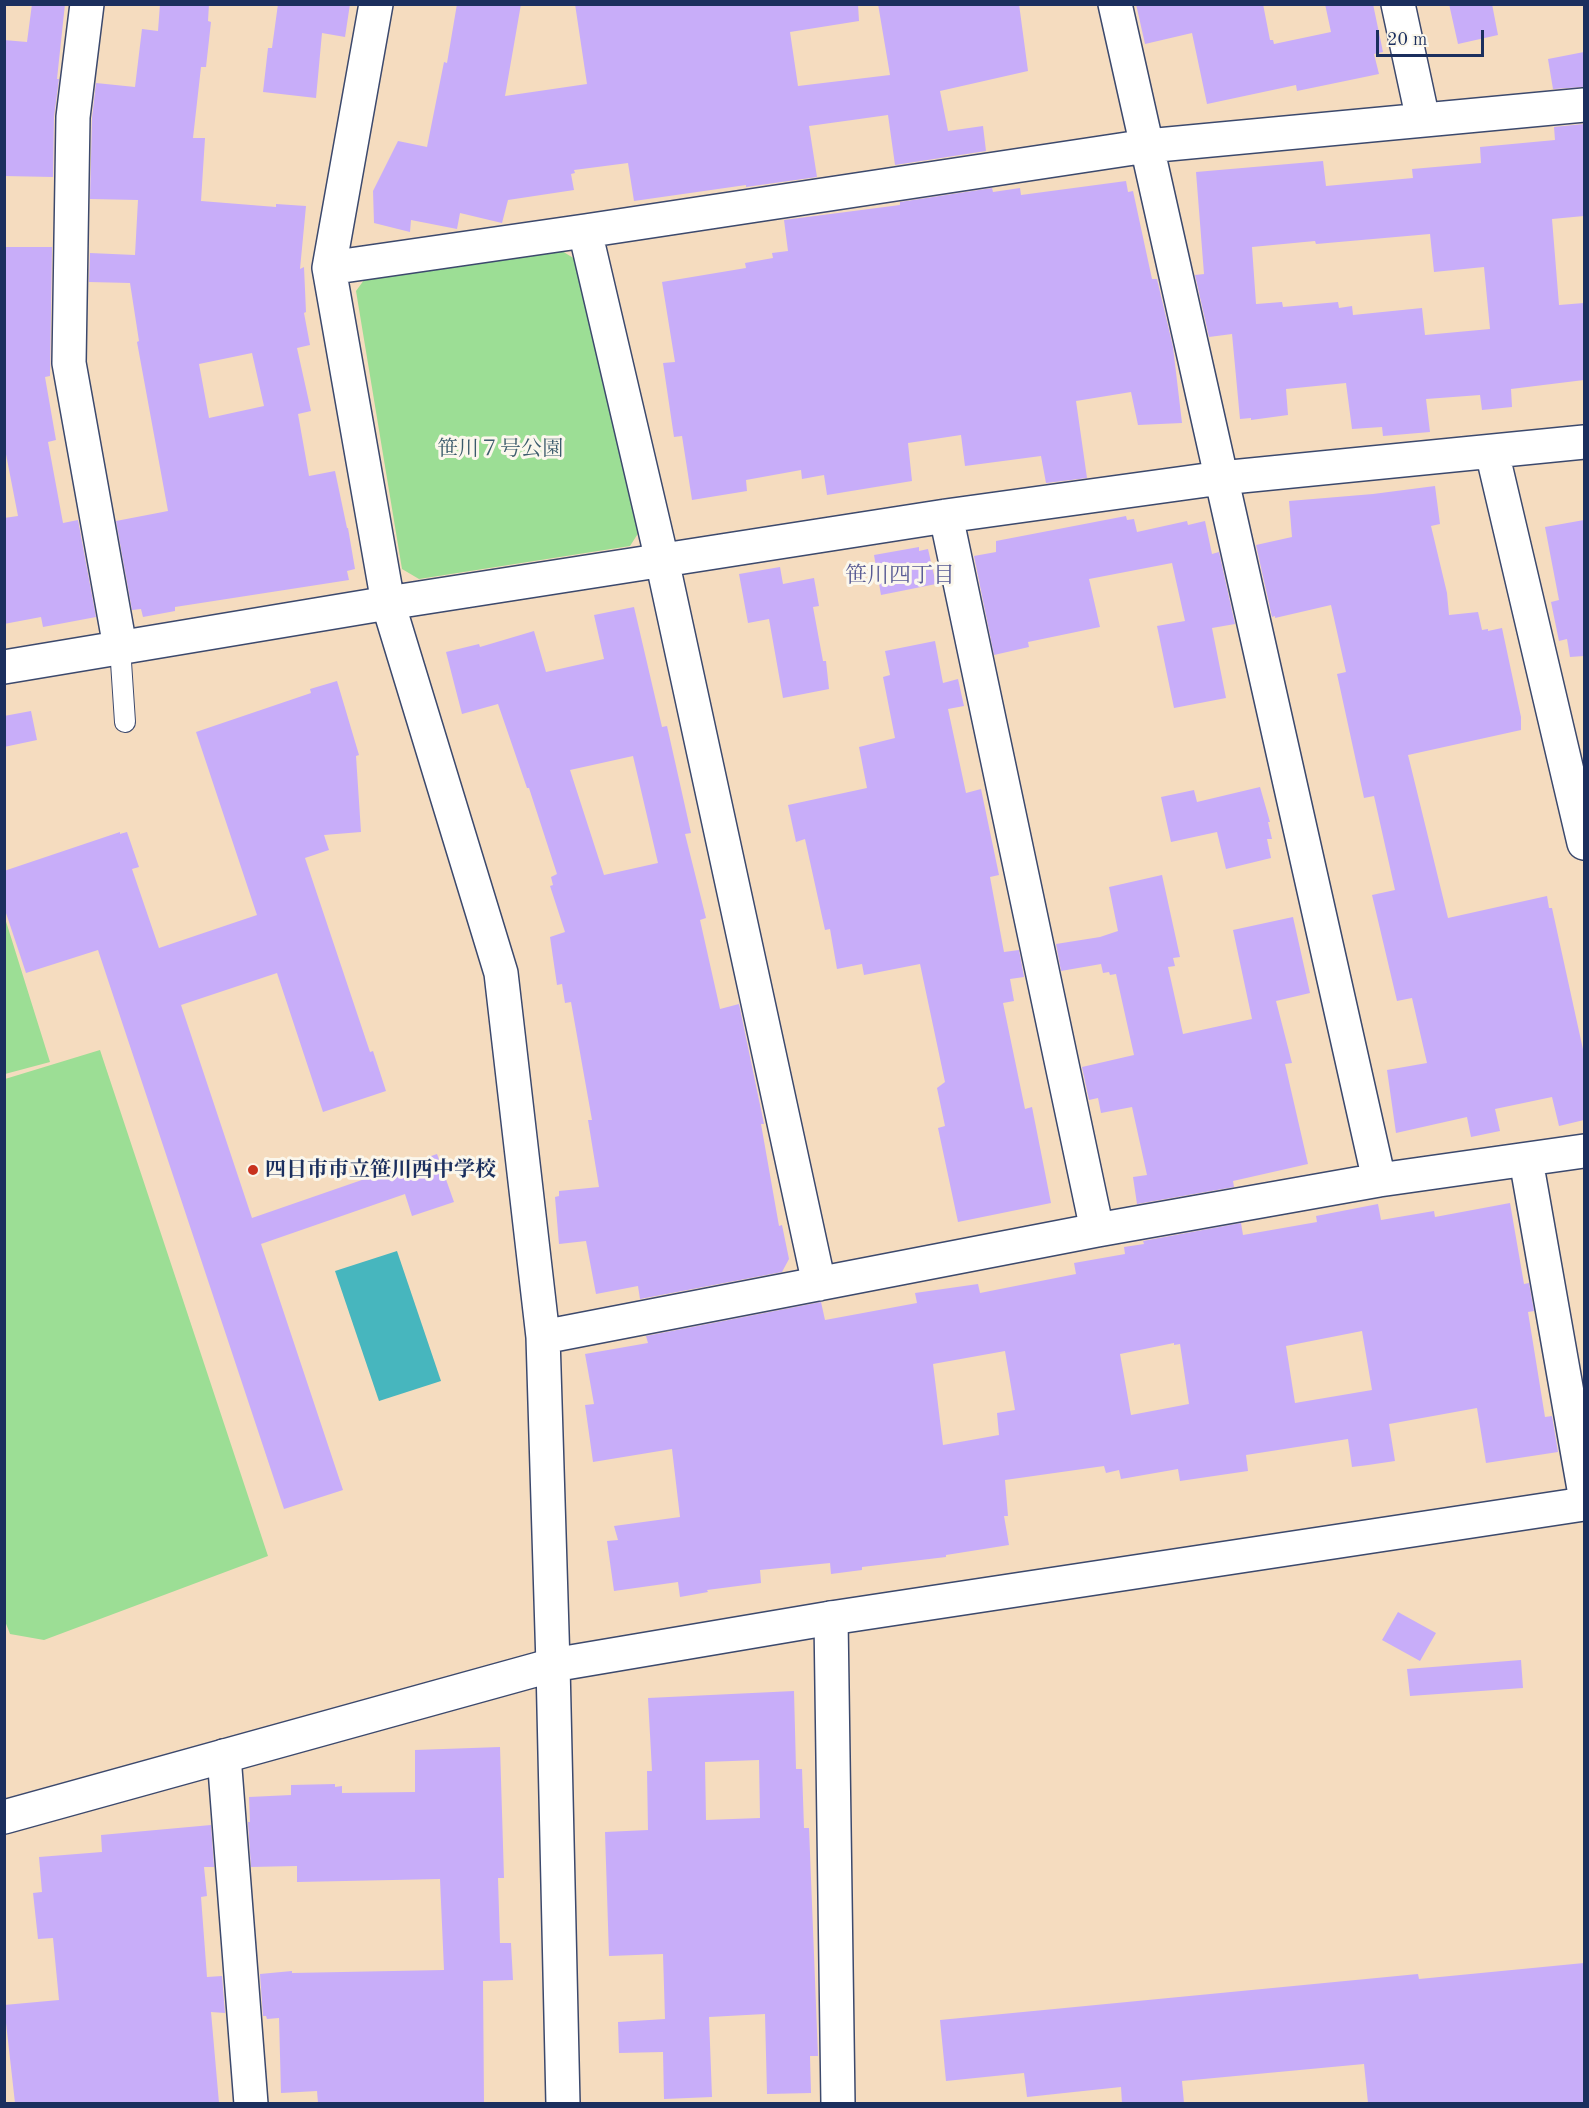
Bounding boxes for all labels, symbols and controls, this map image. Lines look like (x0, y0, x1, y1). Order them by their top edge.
scale bar (1379, 18, 1487, 56)
text: 20 m (1387, 31, 1427, 49)
park label: 笹川７号公園 (437, 436, 563, 462)
district label: 笹川四丁目 (845, 563, 955, 589)
place label: 四日市市立笹川西中学校 (265, 1157, 496, 1183)
marker: 四日市市立笹川西中学校 (246, 1163, 260, 1177)

